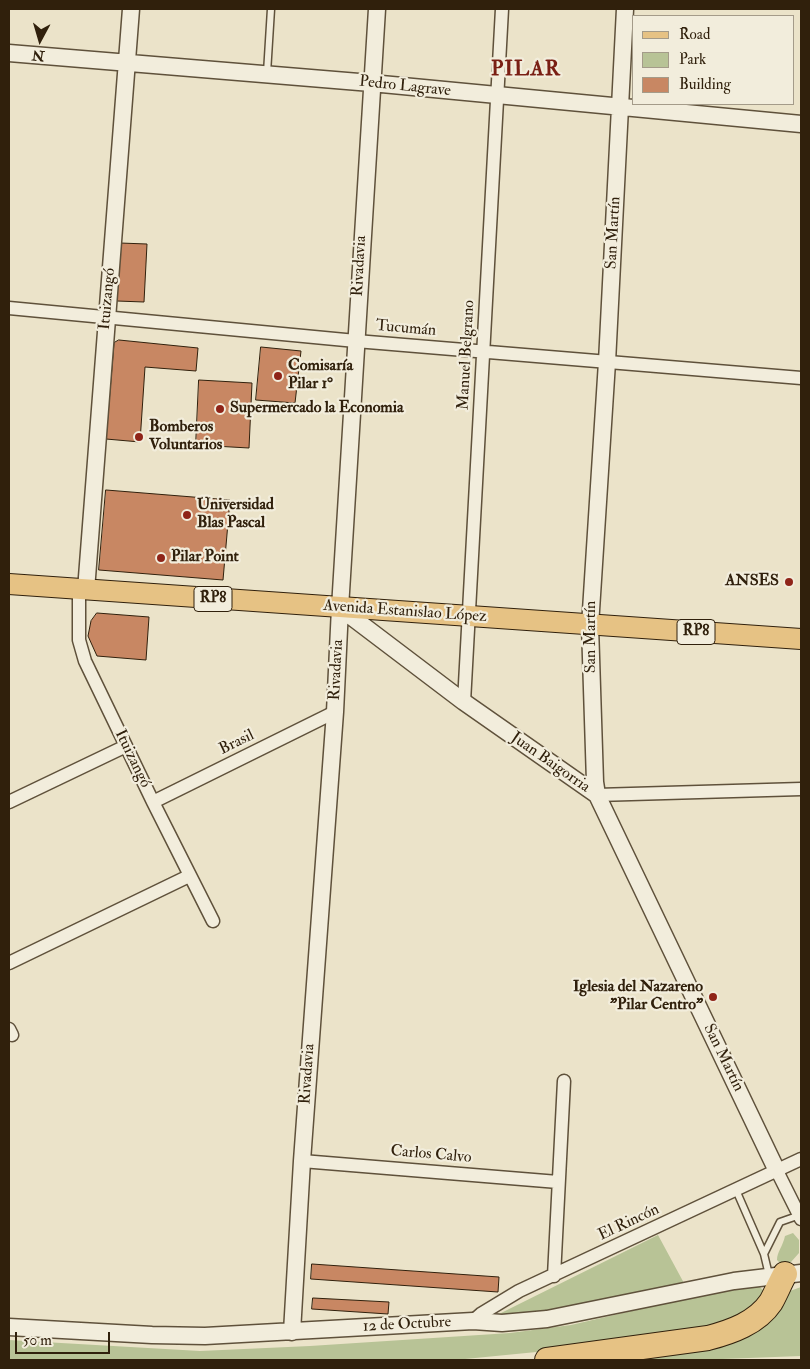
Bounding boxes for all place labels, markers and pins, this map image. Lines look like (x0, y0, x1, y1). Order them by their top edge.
place label: Comisaría Pilar 1° (288, 357, 353, 395)
marker: Comisaría Pilar 1° (272, 370, 284, 382)
place label: Supermercado la Economia (230, 399, 404, 419)
marker: Supermercado la Economia (214, 403, 226, 415)
place label: Bomberos Voluntarios (149, 418, 222, 456)
marker: Bomberos Voluntarios (133, 431, 145, 443)
place label: Universidad Blas Pascal (197, 496, 274, 534)
marker: Universidad Blas Pascal (181, 509, 193, 521)
place label: Pilar Point (171, 548, 239, 568)
marker: Pilar Point (155, 552, 167, 564)
place label: ANSES (725, 572, 779, 592)
marker: ANSES (783, 576, 795, 588)
place label: Iglesia del Nazareno "Pilar Centro" (573, 978, 703, 1016)
marker: Iglesia del Nazareno "Pilar Centro" (707, 991, 719, 1003)

